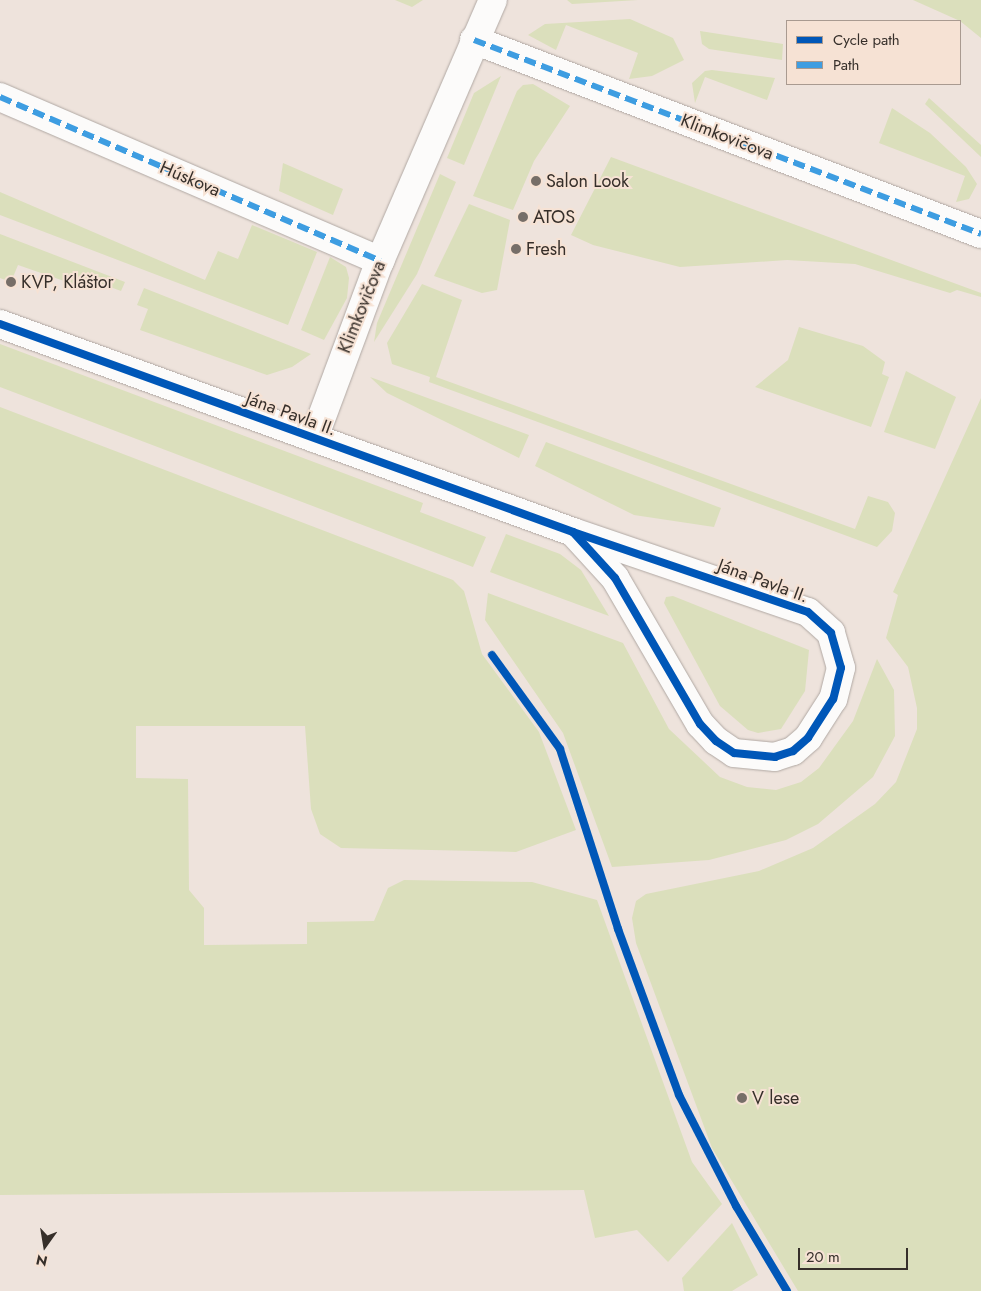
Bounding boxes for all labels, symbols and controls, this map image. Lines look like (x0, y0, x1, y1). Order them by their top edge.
legend (786, 20, 961, 85)
text: Cycle path (833, 29, 900, 51)
text: Path (833, 54, 859, 76)
street label: Klimkovičova (678, 109, 776, 165)
street label: Húskova (157, 157, 223, 201)
place label: Salon Look (546, 170, 629, 192)
marker: Salon Look (530, 175, 542, 187)
place label: ATOS (533, 206, 575, 228)
marker: ATOS (517, 211, 529, 223)
place label: Fresh (526, 238, 567, 260)
marker: Fresh (510, 243, 522, 255)
street label: Klimkovičova (334, 258, 390, 356)
place label: KVP, Kláštor (21, 271, 114, 293)
marker: KVP, Kláštor (5, 276, 17, 288)
street label: Jána Pavla II. (243, 388, 339, 440)
street label: Jána Pavla II. (715, 555, 811, 607)
place label: V lese (752, 1087, 799, 1109)
marker: V lese (736, 1092, 748, 1104)
north arrow (20, 1221, 70, 1271)
scale bar (801, 1238, 911, 1270)
text: 20 m (806, 1246, 840, 1268)
text: N (34, 1250, 49, 1272)

